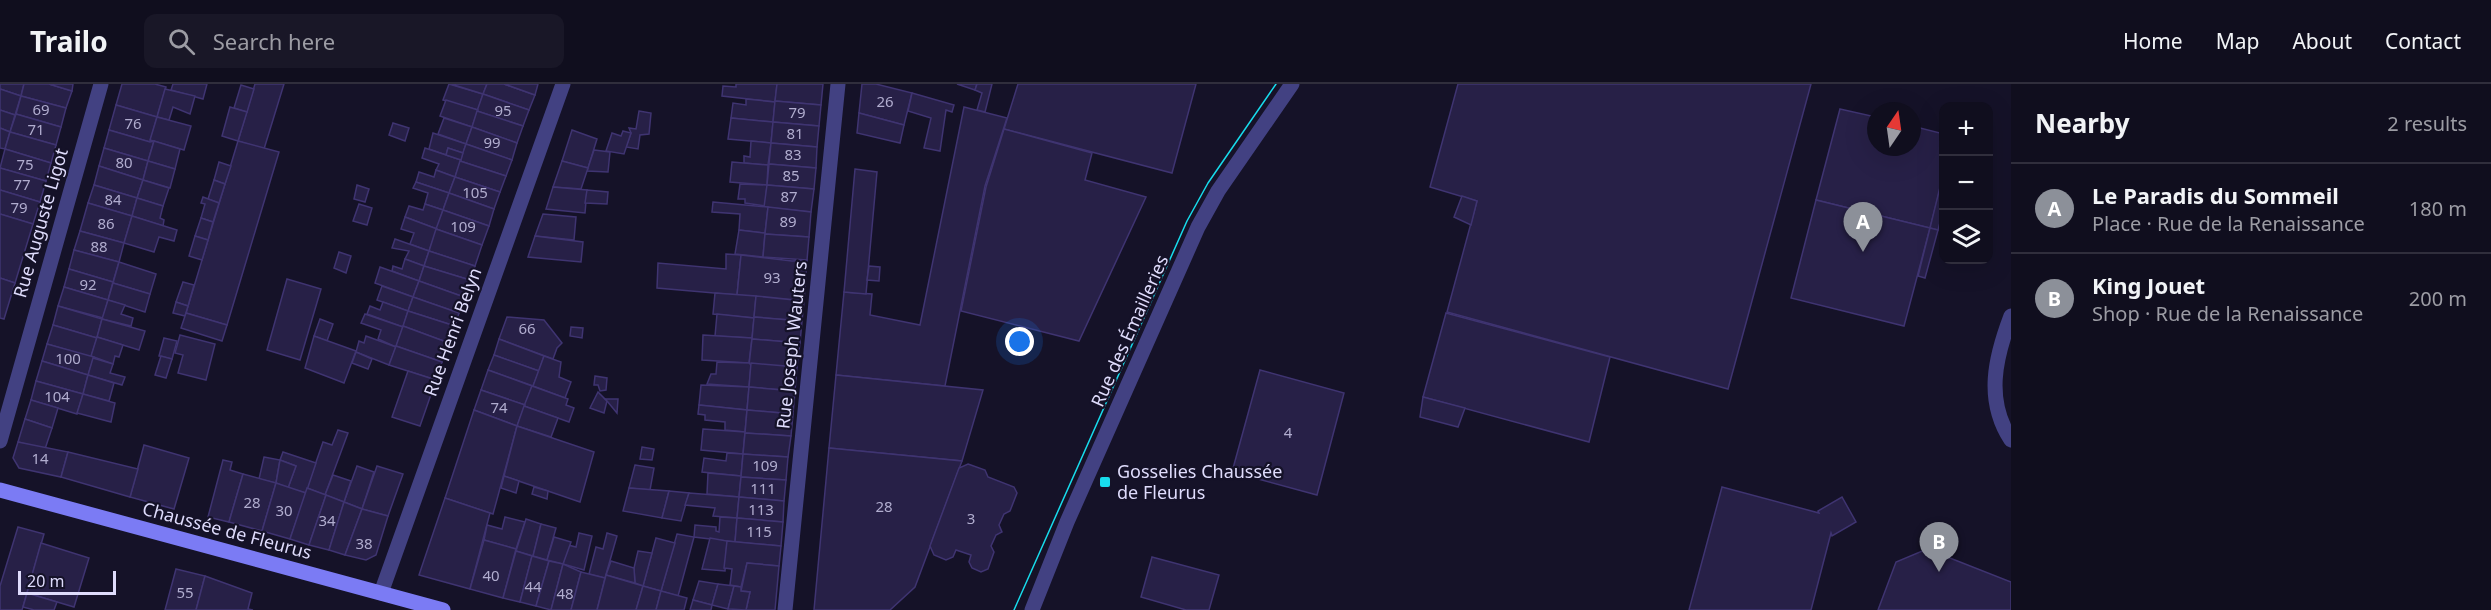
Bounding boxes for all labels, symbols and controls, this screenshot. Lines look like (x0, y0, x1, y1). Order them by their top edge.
search box (144, 14, 564, 68)
text: Trailo (30, 22, 108, 60)
icon: search (165, 25, 198, 58)
text: Search here (213, 26, 335, 56)
text: Home (2123, 27, 2183, 55)
text: Map (2216, 27, 2259, 55)
text: About (2292, 27, 2352, 55)
text: Contact (2385, 27, 2461, 55)
house number: 26 (876, 91, 894, 111)
house number: 69 (32, 99, 50, 119)
house number: 95 (494, 100, 512, 120)
house number: 79 (788, 102, 806, 122)
north arrow (1867, 102, 1921, 156)
map controls (1939, 102, 1993, 264)
button: + (1939, 102, 1993, 156)
text: Nearby (2035, 105, 2130, 141)
text: 2 results (2387, 110, 2467, 137)
house number: 76 (124, 113, 142, 133)
house number: 71 (27, 119, 45, 139)
house number: 81 (786, 123, 804, 143)
house number: 99 (483, 132, 501, 152)
house number: 83 (784, 144, 802, 164)
street label: Rue Auguste Ligot (7, 145, 73, 300)
house number: 80 (115, 152, 133, 172)
house number: 75 (16, 154, 34, 174)
button: − (1939, 156, 1993, 210)
house number: 85 (782, 165, 800, 185)
house number: 77 (13, 174, 31, 194)
text: Le Paradis du Sommeil (2092, 180, 2339, 210)
house number: 105 (462, 182, 488, 202)
house number: 87 (780, 186, 798, 206)
house number: 84 (104, 189, 122, 209)
text: A (2048, 195, 2061, 222)
text: 180 m (2409, 195, 2467, 222)
house number: 79 (10, 197, 28, 217)
pin: A (1844, 202, 1882, 252)
button: layers (1939, 210, 1993, 264)
text: Place · Rue de la Renaissance (2092, 210, 2365, 237)
house number: 89 (779, 211, 797, 231)
house number: 86 (97, 213, 115, 233)
house number: 109 (450, 216, 476, 236)
house number: 88 (90, 236, 108, 256)
street label: Rue des Émailleries (1085, 251, 1173, 410)
street label: Rue Joseph Wauters (770, 260, 812, 430)
street label: Rue Henri Belyn (418, 264, 486, 399)
house number: 93 (763, 267, 781, 287)
text: King Jouet (2092, 270, 2205, 300)
house number: 92 (79, 274, 97, 294)
text: B (2048, 285, 2061, 312)
text: 200 m (2409, 285, 2467, 312)
text: Shop · Rue de la Renaissance (2092, 300, 2363, 327)
house number: 66 (518, 318, 536, 338)
your location (1005, 327, 1034, 356)
house number: 100 (55, 348, 81, 368)
house number: 104 (44, 386, 70, 406)
house number: 74 (490, 397, 508, 417)
house number: 4 (1284, 422, 1293, 442)
house number: 14 (31, 448, 49, 468)
house number: 109 (752, 455, 778, 475)
place label: Gosselies Chaussée de Fleurus (1117, 459, 1282, 504)
marker: Gosselies Chaussée de Fleurus (1098, 475, 1112, 489)
house number: 111 (750, 478, 776, 498)
house number: 28 (243, 492, 261, 512)
street label: Chaussée de Fleurus (140, 496, 315, 564)
house number: 28 (875, 496, 893, 516)
house number: 113 (748, 499, 774, 519)
house number: 30 (275, 500, 293, 520)
house number: 3 (967, 508, 975, 528)
house number: 34 (318, 510, 336, 530)
house number: 115 (746, 521, 772, 541)
pin: B (1920, 522, 1958, 572)
house number: 38 (355, 533, 373, 553)
house number: 40 (482, 565, 500, 585)
scale bar (18, 568, 116, 596)
text: 20 m (27, 570, 64, 592)
house number: 44 (524, 576, 542, 596)
house number: 55 (176, 582, 194, 602)
house number: 48 (556, 583, 574, 603)

